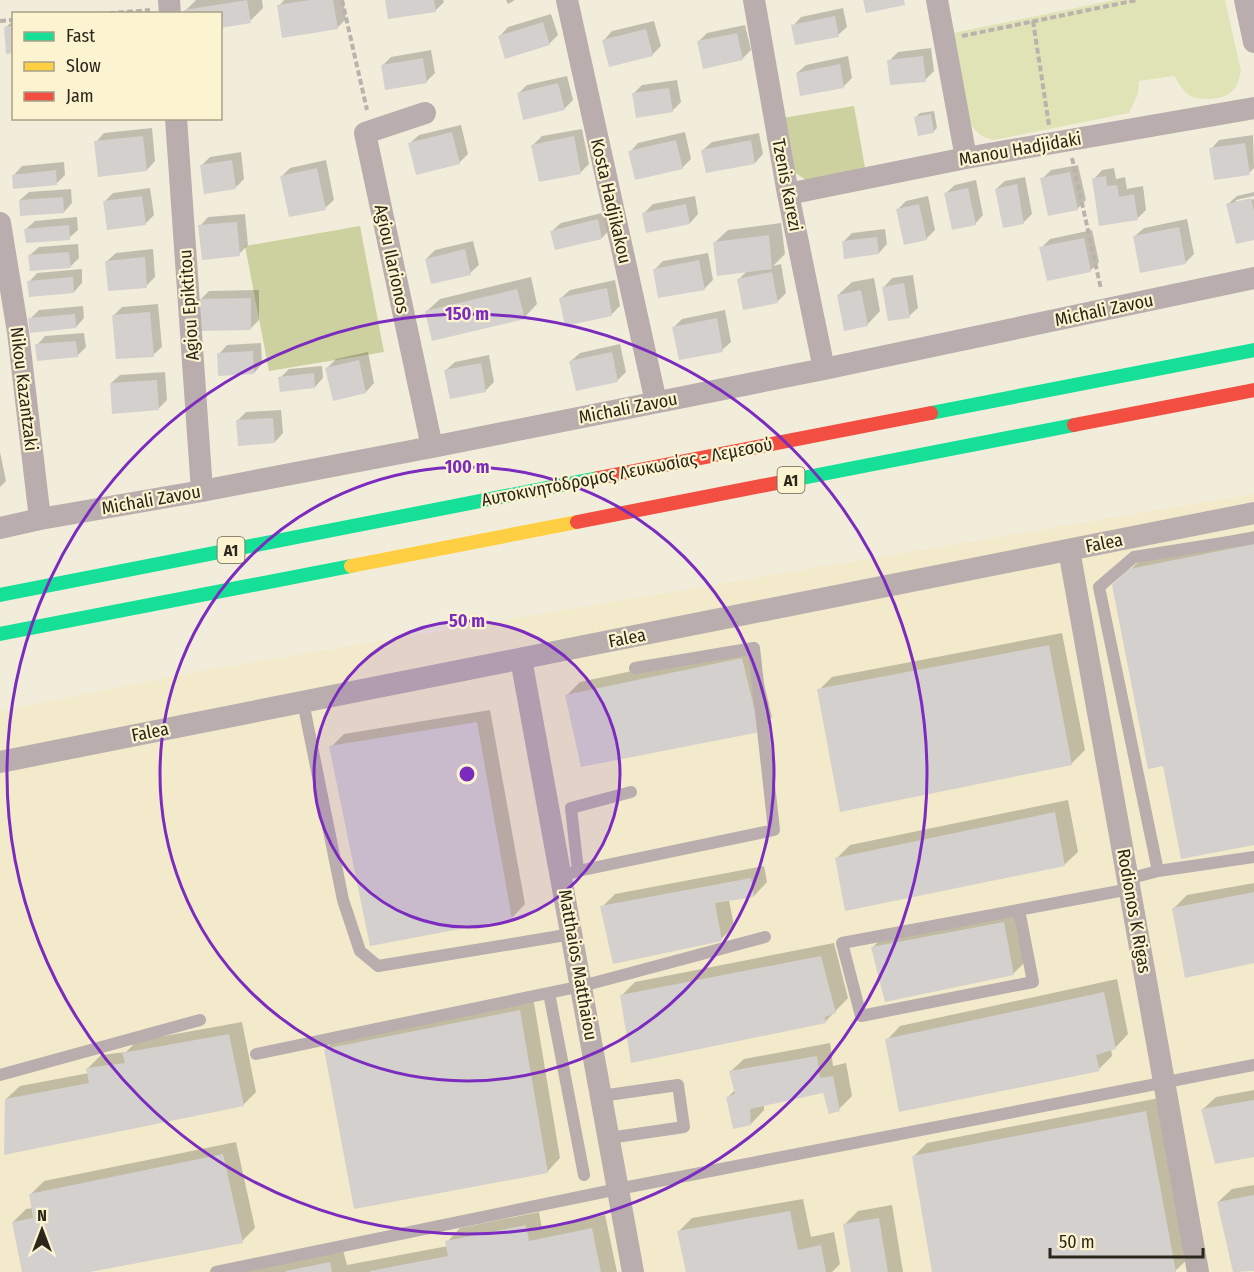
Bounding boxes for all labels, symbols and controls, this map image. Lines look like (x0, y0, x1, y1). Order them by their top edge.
legend (12, 12, 222, 120)
text: Fast (66, 25, 95, 47)
text: Slow (66, 55, 101, 77)
text: Jam (66, 85, 94, 107)
street label: Manou Hadjidaki (957, 127, 1083, 171)
street label: Kosta Hadjikakou (586, 136, 636, 266)
street label: Tzenis Karezi (767, 137, 807, 233)
street label: Agiou Ilarionos (370, 203, 414, 316)
street label: Agiou Epiktitou (174, 249, 204, 361)
street label: Michali Zavou (1053, 289, 1155, 331)
text: 150 m (445, 303, 489, 325)
street label: Nikou Kazantzaki (5, 326, 43, 452)
street label: Michali Zavou (577, 388, 679, 428)
street label: Αυτοκινητόδρομος Λευκωσίας - Λεμεσού (480, 433, 774, 511)
text: 100 m (445, 456, 489, 478)
road number: A1 (778, 467, 804, 493)
street label: Michali Zavou (100, 480, 202, 520)
street label: Falea (1083, 529, 1125, 557)
road number: A1 (218, 537, 244, 563)
text: 50 m (449, 610, 485, 632)
street label: Falea (606, 624, 648, 652)
street label: Falea (129, 718, 171, 746)
centre of rings (457, 764, 477, 784)
street label: Rodionos K Rigas (1112, 847, 1156, 975)
street label: Matthaios Matthaiou (554, 888, 602, 1042)
north arrow (12, 1200, 72, 1260)
text: N (37, 1206, 47, 1225)
scale bar (1050, 1221, 1203, 1259)
text: 50 m (1059, 1231, 1095, 1253)

